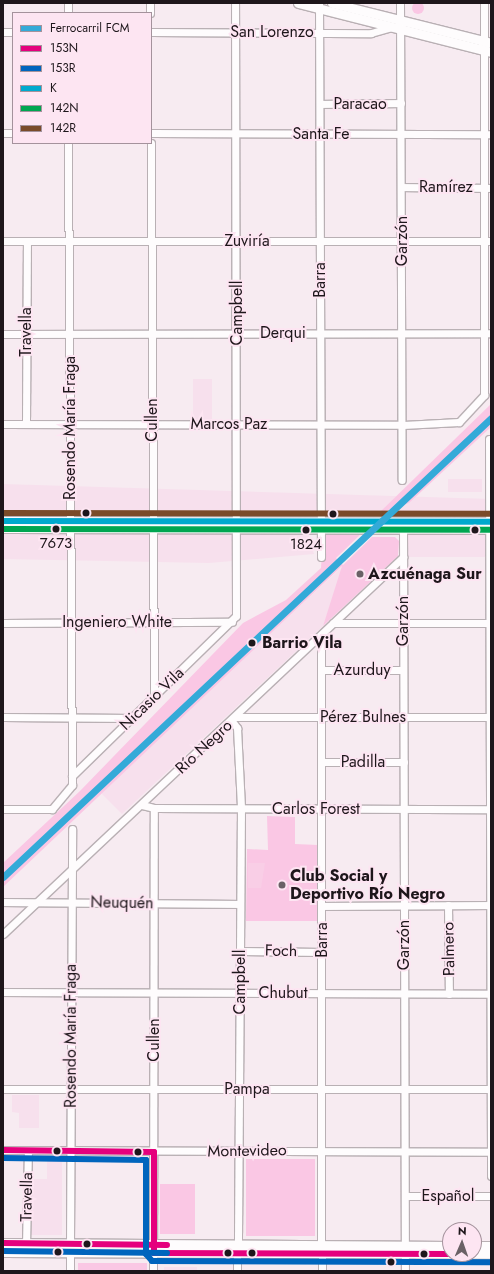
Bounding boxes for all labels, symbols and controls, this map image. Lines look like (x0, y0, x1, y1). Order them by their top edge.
legend (12, 12, 152, 144)
text: Ferrocarril FCM (50, 19, 130, 37)
street label: San Lorenzo (230, 22, 314, 42)
text: 153N (50, 39, 78, 57)
text: 153R (50, 59, 75, 77)
text: K (50, 79, 57, 97)
street label: Paracao (333, 94, 387, 114)
text: 142N (50, 99, 79, 117)
text: 142R (50, 119, 76, 137)
street label: Santa Fe (293, 124, 349, 144)
street label: Ramírez (419, 177, 473, 197)
street label: Garzón (392, 216, 412, 266)
street label: Zuviría (224, 231, 270, 251)
street label: Barra (310, 262, 330, 298)
street label: Campbell (227, 281, 247, 345)
street label: Travella (16, 307, 36, 357)
street label: Derqui (260, 323, 306, 343)
street label: Rosendo María Fraga (60, 356, 80, 500)
street label: Cullen (142, 398, 162, 442)
street label: Marcos Paz (191, 414, 267, 434)
unlabelled marker (81, 508, 91, 518)
unlabelled marker (328, 509, 338, 519)
marker: 7673 (51, 524, 61, 534)
marker: 1824 (301, 525, 311, 535)
unlabelled marker (470, 525, 480, 535)
place label: 7673 (40, 535, 72, 553)
place label: 1824 (290, 536, 322, 554)
place label: Azcuénaga Sur (368, 564, 482, 584)
marker: Azcuénaga Sur (355, 569, 365, 579)
street label: Garzón (393, 596, 413, 646)
street label: Ingeniero White (62, 612, 172, 632)
place label: Barrio Vila (262, 633, 342, 653)
marker: Barrio Vila (245, 636, 259, 650)
street label: Azurduy (333, 660, 391, 680)
street label: Nicasio Vila (116, 664, 188, 734)
street label: Pérez Bulnes (320, 707, 406, 727)
street label: Río Negro (172, 716, 236, 778)
street label: Padilla (341, 752, 385, 772)
street label: Carlos Forest (272, 799, 360, 819)
place label: Club Social y Deportivo Río Negro (290, 866, 445, 904)
marker: Club Social y Deportivo Río Negro (277, 880, 287, 890)
street label: Neuquén (90, 893, 154, 913)
street label: Garzón (394, 920, 414, 970)
street label: Barra (312, 922, 332, 958)
street label: Palmero (439, 922, 459, 976)
street label: Foch (265, 941, 297, 961)
street label: Campbell (230, 950, 250, 1014)
street label: Rosendo María Fraga (61, 964, 81, 1108)
street label: Chubut (258, 983, 308, 1003)
street label: Cullen (144, 1018, 164, 1062)
street label: Pampa (224, 1079, 270, 1099)
street label: Montevideo (207, 1141, 287, 1161)
unlabelled marker (52, 1146, 62, 1156)
unlabelled marker (133, 1147, 143, 1157)
street label: Travella (17, 1172, 37, 1222)
street label: Español (422, 1186, 474, 1206)
north arrow (442, 1222, 482, 1262)
text: N (458, 1223, 467, 1239)
unlabelled marker (82, 1239, 92, 1249)
unlabelled marker (53, 1247, 63, 1257)
unlabelled marker (223, 1248, 233, 1258)
unlabelled marker (247, 1248, 257, 1258)
unlabelled marker (419, 1249, 429, 1259)
unlabelled marker (386, 1257, 396, 1267)

